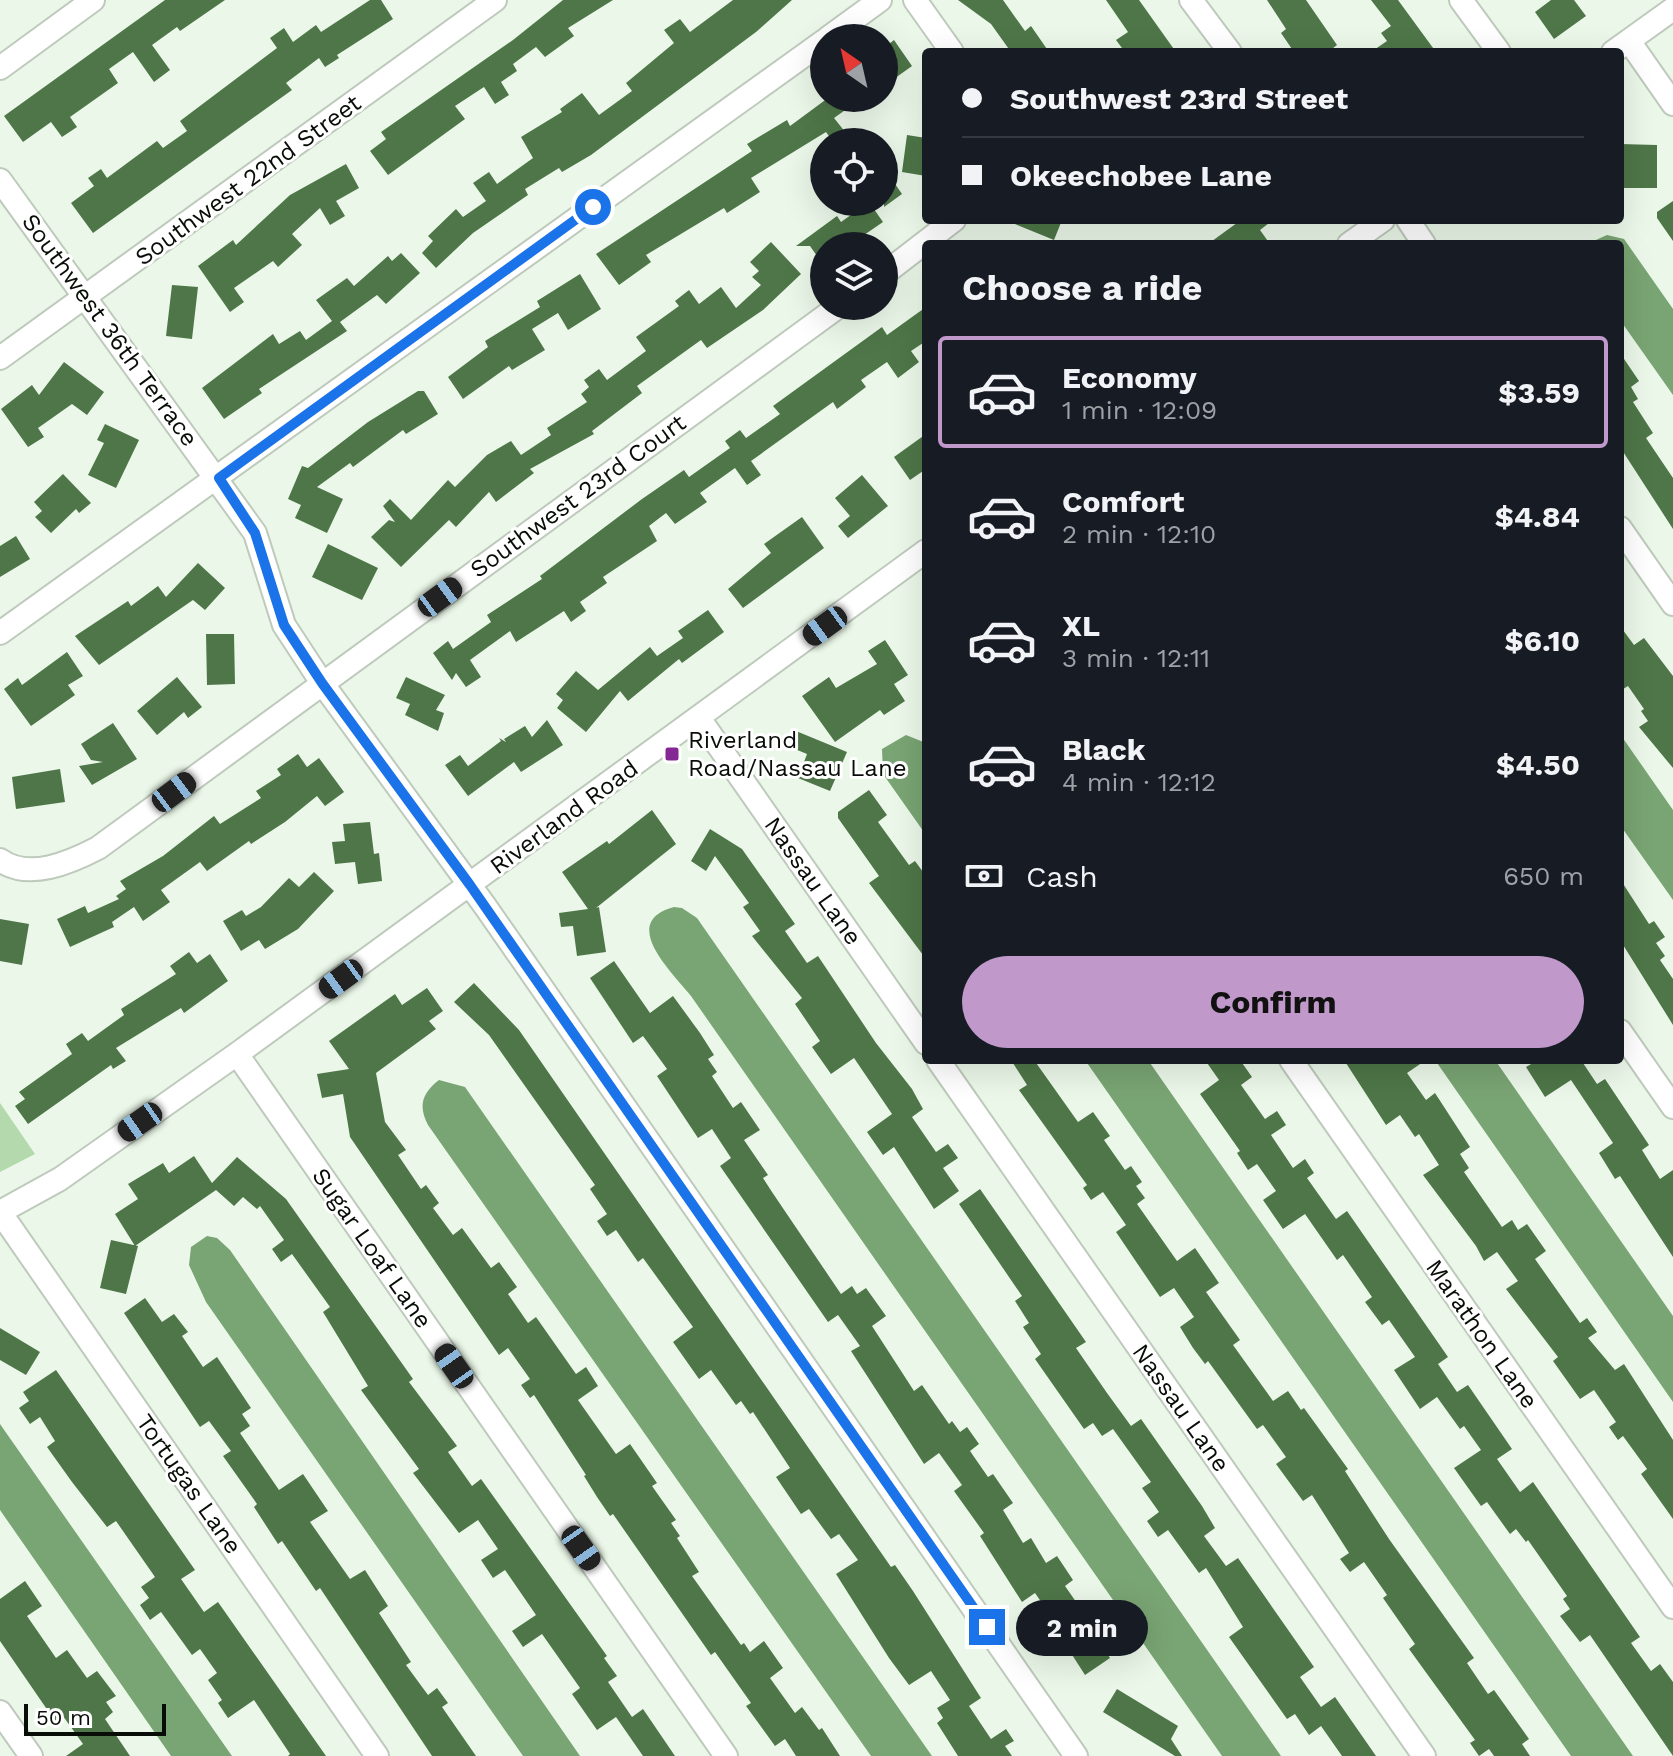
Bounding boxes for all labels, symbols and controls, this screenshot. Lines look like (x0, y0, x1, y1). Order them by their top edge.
north arrow (810, 24, 898, 112)
map controls (810, 24, 898, 320)
text: Southwest 23rd Street (1010, 81, 1348, 116)
street label: Southwest 22nd Street (130, 89, 366, 271)
button: locate (810, 128, 898, 216)
text: Okeechobee Lane (1010, 158, 1272, 193)
route start (575, 189, 611, 225)
street label: Southwest 36th Terrace (16, 208, 204, 452)
button: layers (810, 232, 898, 320)
text: Choose a ride (962, 267, 1202, 309)
icon: car (966, 356, 1038, 428)
text: Economy (1062, 360, 1197, 395)
text: $3.59 (1498, 375, 1580, 410)
text: 1 min · 12:09 (1062, 395, 1217, 425)
street label: Southwest 23rd Court (465, 409, 691, 583)
icon: car (966, 480, 1038, 552)
text: Comfort (1062, 484, 1184, 519)
text: $4.84 (1495, 499, 1580, 534)
text: 2 min · 12:10 (1062, 519, 1216, 549)
car (414, 573, 466, 621)
car (799, 602, 851, 650)
icon: car (966, 604, 1038, 676)
text: XL (1062, 608, 1100, 643)
text: $6.10 (1504, 623, 1580, 658)
text: 3 min · 12:11 (1062, 643, 1210, 673)
place label: Riverland Road/Nassau Lane (688, 726, 907, 782)
icon: car (966, 728, 1038, 800)
text: Black (1062, 732, 1146, 767)
marker: Riverland Road/Nassau Lane (663, 745, 681, 763)
text: $4.50 (1496, 747, 1580, 782)
street label: Riverland Road (485, 754, 643, 880)
text: 4 min · 12:12 (1062, 767, 1216, 797)
car (148, 768, 200, 816)
street label: Nassau Lane (759, 812, 867, 950)
icon: cash (962, 854, 1006, 898)
text: Cash (1026, 859, 1098, 894)
text: 650 m (1503, 861, 1584, 891)
car (315, 955, 367, 1003)
button: Confirm (962, 956, 1584, 1048)
car (113, 1098, 167, 1146)
street label: Sugar Loaf Lane (306, 1163, 438, 1333)
street label: Marathon Lane (1420, 1254, 1544, 1414)
car (430, 1339, 478, 1393)
street label: Nassau Lane (1127, 1339, 1235, 1477)
street label: Tortugas Lane (130, 1409, 248, 1559)
car (557, 1521, 605, 1575)
callout: 2 min (1015, 1599, 1147, 1655)
route end (969, 1609, 1005, 1645)
text: 2 min (1046, 1613, 1118, 1643)
scale bar (24, 1700, 166, 1736)
text: 50 m (36, 1705, 91, 1730)

